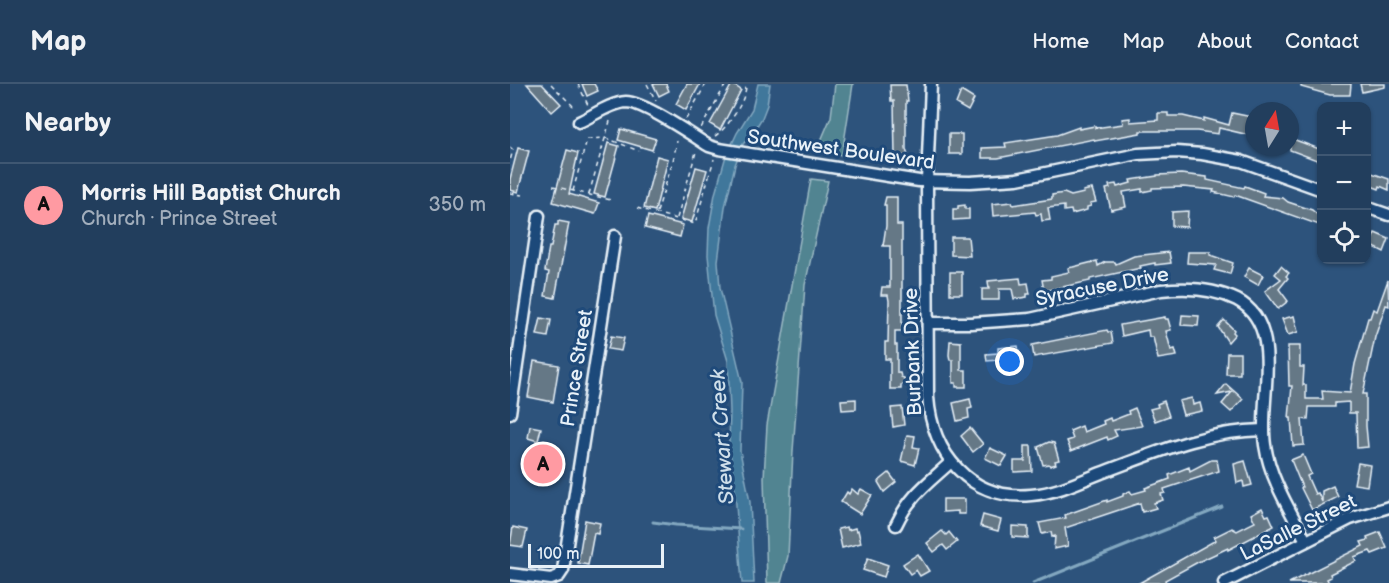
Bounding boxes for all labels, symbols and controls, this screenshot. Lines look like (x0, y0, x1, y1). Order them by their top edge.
text: Map (30, 25, 86, 58)
text: Home (1032, 29, 1089, 54)
text: Map (1122, 29, 1164, 54)
text: About (1197, 29, 1252, 54)
text: Contact (1285, 29, 1359, 54)
north arrow (1245, 102, 1299, 156)
map controls (1317, 102, 1371, 264)
button: + (1317, 102, 1371, 156)
text: Nearby (24, 108, 111, 139)
street label: Southwest Boulevard (746, 125, 936, 175)
button: − (1317, 156, 1371, 210)
text: Morris Hill Baptist Church (81, 180, 341, 207)
text: A (37, 193, 50, 217)
text: 350 m (429, 193, 486, 217)
text: Church · Prince Street (81, 207, 277, 231)
button: locate (1317, 210, 1371, 264)
street label: Syracuse Drive (1034, 262, 1171, 312)
street label: Burbank Drive (899, 287, 927, 416)
street label: Prince Street (556, 308, 598, 428)
your location (995, 347, 1024, 376)
water label: Stewart Creek (705, 368, 740, 505)
pin: A (524, 442, 562, 487)
street label: LaSalle Street (1236, 489, 1360, 566)
scale bar (528, 541, 664, 568)
text: 100 m (537, 545, 580, 564)

